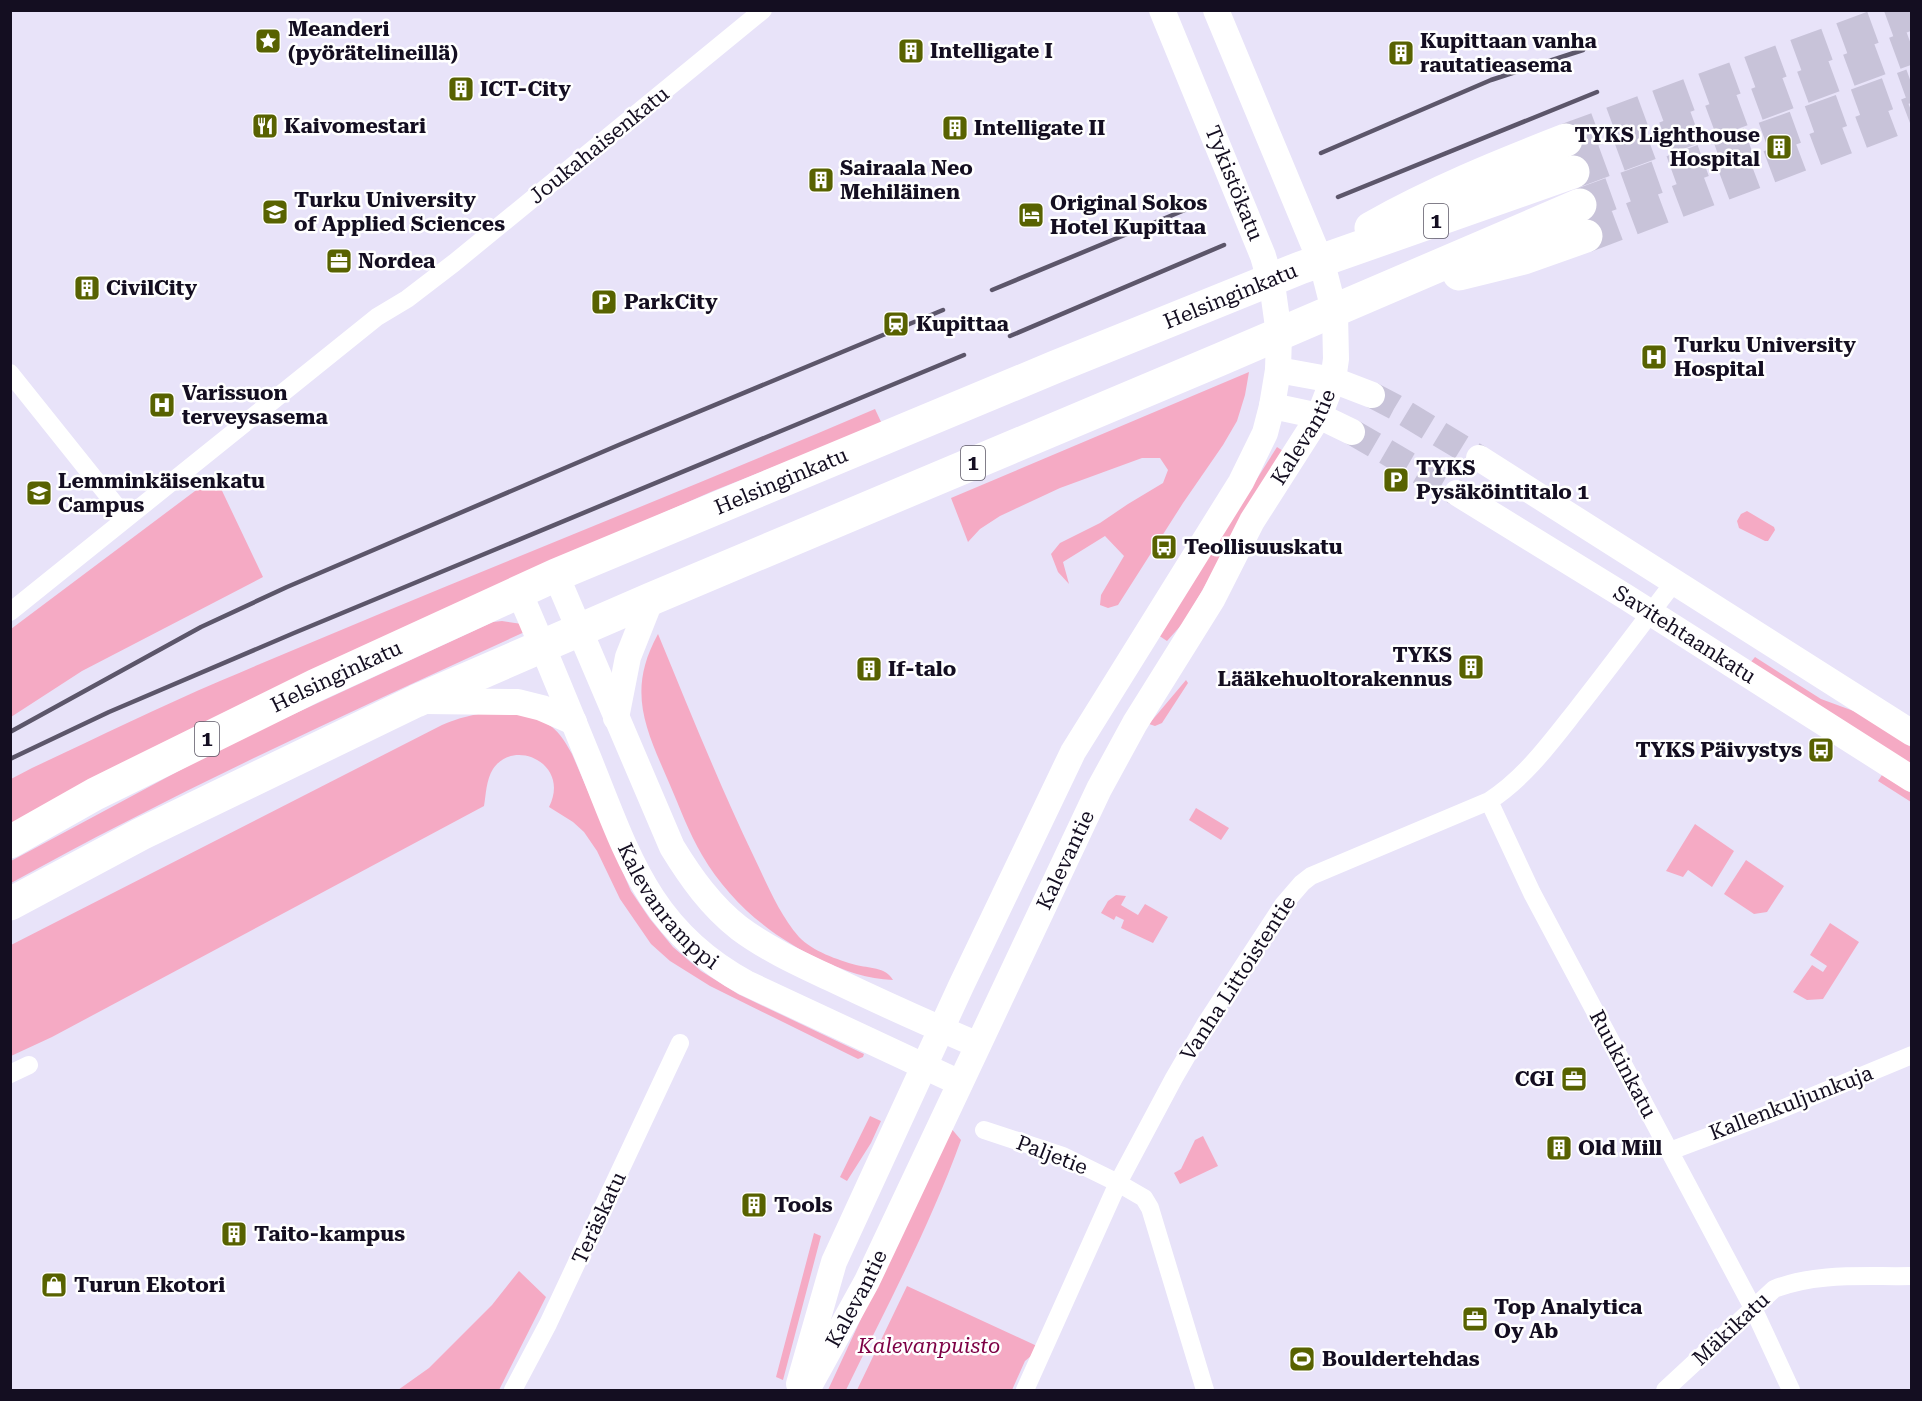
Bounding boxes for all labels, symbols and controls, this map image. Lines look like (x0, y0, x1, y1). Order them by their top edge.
place label: Meanderi (pyörätelineillä) (288, 17, 458, 65)
place icon: Meanderi (pyörätelineillä) (253, 26, 283, 56)
place label: Kupittaan vanha rautatieasema (1420, 29, 1598, 77)
building icon: Intelligate I (896, 36, 926, 66)
building icon: Kupittaan vanha rautatieasema (1386, 38, 1416, 68)
place label: Intelligate I (930, 39, 1053, 63)
building icon: ICT-City (446, 74, 476, 104)
place label: ICT-City (480, 77, 571, 101)
street label: Joukahaisenkatu (524, 81, 674, 209)
restaurant icon: Kaivomestari (250, 111, 280, 141)
building icon: Intelligate II (940, 113, 970, 143)
place label: Kaivomestari (284, 114, 426, 138)
place label: Intelligate II (974, 116, 1105, 140)
street label: Tykistökatu (1200, 122, 1268, 244)
place label: TYKS Lighthouse Hospital (1575, 123, 1760, 171)
building icon: TYKS Lighthouse Hospital (1764, 132, 1794, 162)
place label: Sairaala Neo Mehiläinen (840, 156, 973, 204)
building icon: Sairaala Neo Mehiläinen (806, 165, 836, 195)
place label: Turku University of Applied Sciences (294, 188, 505, 236)
place label: Original Sokos Hotel Kupittaa (1050, 191, 1208, 239)
school or university icon: Turku University of Applied Sciences (260, 197, 290, 227)
hotel icon: Original Sokos Hotel Kupittaa (1016, 200, 1046, 230)
road number: 1 (1424, 204, 1448, 238)
office icon: Nordea (324, 246, 354, 276)
place label: Nordea (358, 249, 436, 273)
street label: Helsinginkatu (1160, 258, 1301, 334)
building icon: CivilCity (72, 273, 102, 303)
place label: CivilCity (106, 276, 198, 300)
parking icon: ParkCity (589, 287, 619, 317)
place label: ParkCity (624, 290, 718, 314)
station icon: Kupittaa (881, 309, 911, 339)
place label: Kupittaa (916, 312, 1009, 336)
place label: Turku University Hospital (1674, 333, 1856, 381)
hospital icon: Turku University Hospital (1639, 342, 1669, 372)
place label: Varissuon terveysasema (182, 381, 329, 429)
street label: Kalevantie (1266, 386, 1340, 489)
hospital icon: Varissuon terveysasema (147, 390, 177, 420)
street label: Helsinginkatu (711, 443, 851, 520)
road number: 1 (961, 446, 985, 480)
place label: TYKS Pysäköintitalo 1 (1416, 456, 1589, 504)
parking icon: TYKS Pysäköintitalo 1 (1381, 465, 1411, 495)
place label: Lemminkäisenkatu Campus (58, 469, 265, 517)
school or university icon: Lemminkäisenkatu Campus (24, 478, 54, 508)
bus stop icon: Teollisuuskatu (1149, 532, 1179, 562)
place label: Teollisuuskatu (1184, 535, 1343, 559)
street label: Savitehtaankatu (1609, 580, 1760, 688)
street label: Helsinginkatu (267, 635, 406, 717)
place label: TYKS Lääkehuoltorakennus (1217, 643, 1452, 691)
building icon: TYKS Lääkehuoltorakennus (1456, 652, 1486, 682)
building icon: If-talo (854, 654, 884, 684)
place label: If-talo (888, 657, 956, 681)
road number: 1 (195, 722, 219, 756)
bus stop icon: TYKS Päivystys (1806, 735, 1836, 765)
place label: TYKS Päivystys (1635, 738, 1802, 762)
street label: Kalevantie (1032, 806, 1099, 913)
street label: Kalevanramppi (613, 839, 724, 975)
street label: Vanha Littoistentie (1176, 891, 1300, 1065)
street label: Ruukinkatu (1585, 1006, 1661, 1122)
street label: Kallenkuljunkuja (1706, 1061, 1877, 1145)
office icon: CGI (1559, 1064, 1589, 1094)
place label: CGI (1515, 1067, 1554, 1091)
street label: Paljetie (1013, 1130, 1091, 1180)
building icon: Old Mill (1544, 1133, 1574, 1163)
place label: Old Mill (1578, 1136, 1662, 1160)
street label: Teräskatu (567, 1168, 631, 1268)
building icon: Tools (739, 1190, 769, 1220)
place label: Tools (774, 1193, 833, 1217)
building icon: Taito-kampus (219, 1219, 249, 1249)
place label: Taito-kampus (254, 1222, 405, 1246)
street label: Kalevantie (821, 1246, 892, 1352)
shop icon: Turun Ekotori (39, 1270, 69, 1300)
place label: Turun Ekotori (74, 1273, 225, 1297)
street label: Mäkikatu (1688, 1288, 1774, 1370)
place label: Top Analytica Oy Ab (1494, 1295, 1643, 1343)
office icon: Top Analytica Oy Ab (1460, 1304, 1490, 1334)
park label: Kalevanpuisto (857, 1334, 1000, 1358)
sports icon: Bouldertehdas (1287, 1344, 1317, 1374)
place label: Bouldertehdas (1322, 1347, 1480, 1371)

